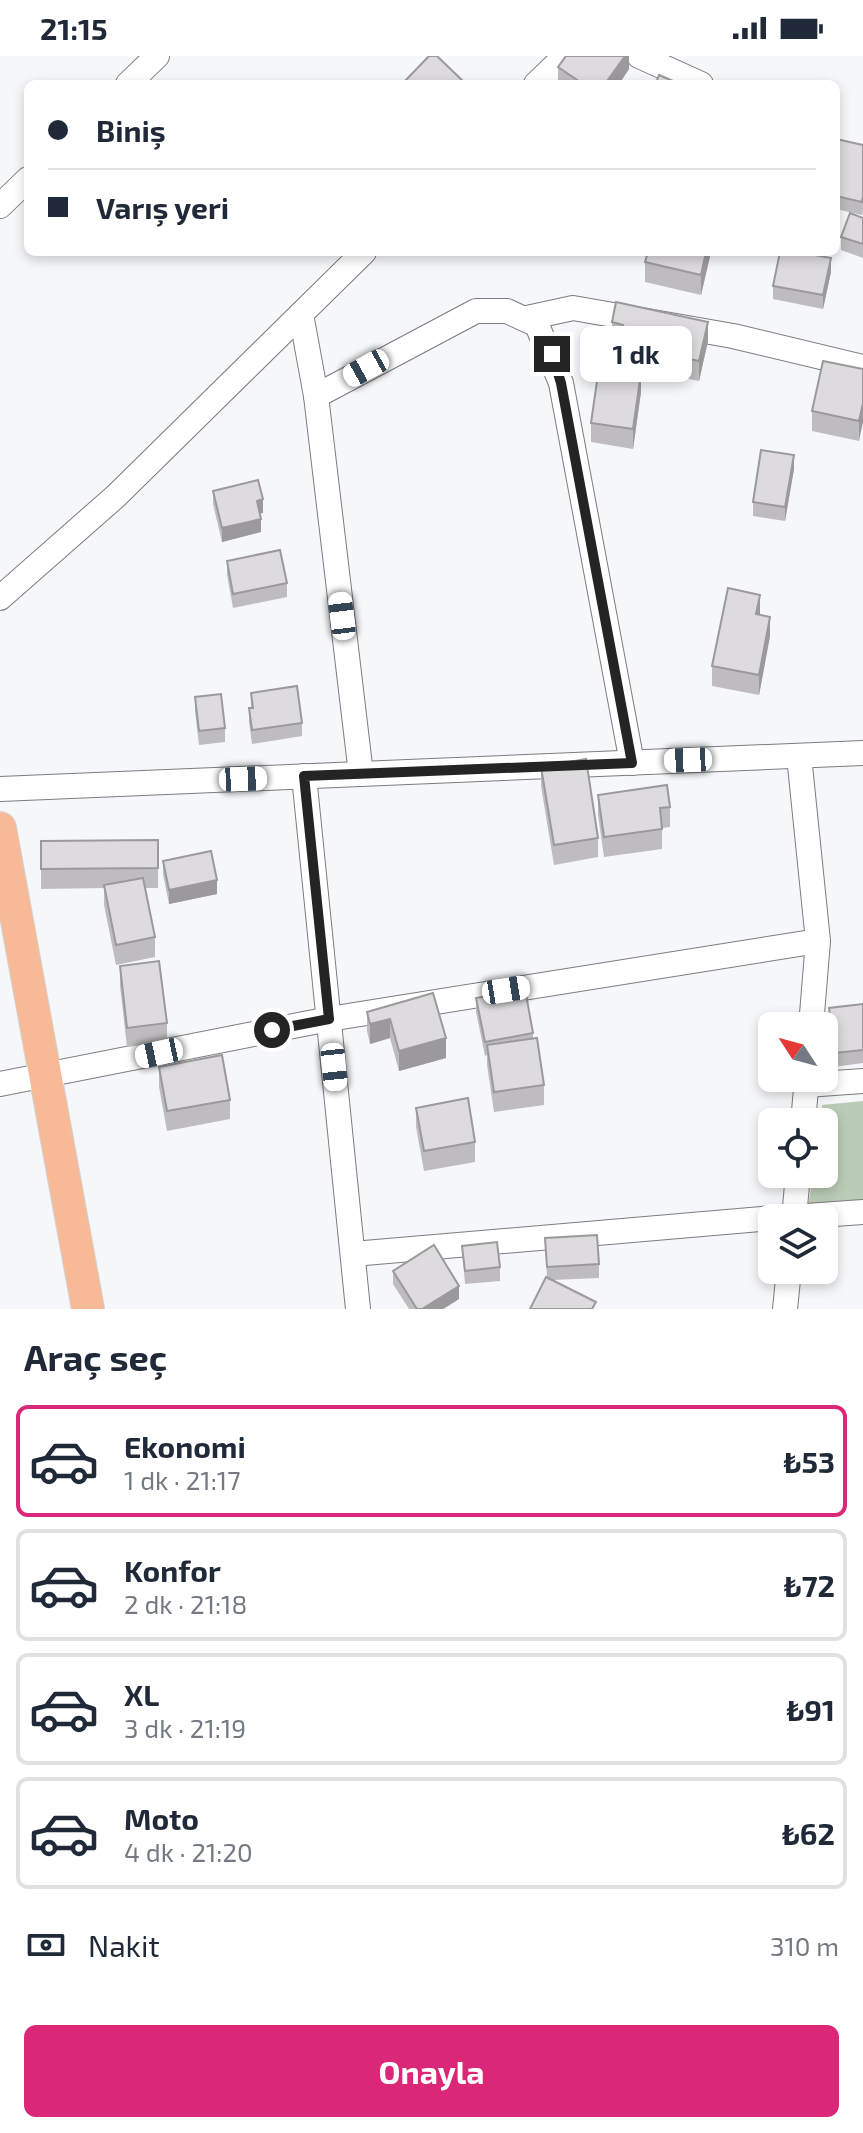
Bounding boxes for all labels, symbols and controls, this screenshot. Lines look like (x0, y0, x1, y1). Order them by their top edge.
text: 21:15 (40, 10, 108, 46)
text: Biniş (96, 112, 166, 148)
text: Varış yeri (96, 189, 229, 225)
callout: 1 dk (580, 326, 692, 382)
route end (534, 336, 570, 372)
text: 1 dk (613, 338, 659, 369)
car (339, 346, 393, 390)
car (327, 591, 357, 641)
car (664, 747, 712, 773)
car (219, 766, 267, 792)
car (480, 974, 532, 1006)
route start (254, 1012, 290, 1048)
north arrow (758, 1012, 838, 1092)
map controls (758, 1012, 838, 1284)
car (133, 1036, 185, 1070)
car (320, 1042, 348, 1092)
button: locate (758, 1108, 838, 1188)
button: layers (758, 1204, 838, 1284)
text: Araç seç (24, 1335, 167, 1378)
icon: car (28, 1425, 100, 1497)
text: Ekonomi (124, 1428, 246, 1464)
text: ₺53 (784, 1443, 835, 1479)
text: 1 dk · 21:17 (124, 1464, 241, 1495)
icon: car (28, 1549, 100, 1621)
text: Konfor (124, 1552, 221, 1588)
text: ₺72 (784, 1567, 835, 1603)
text: 2 dk · 21:18 (124, 1588, 247, 1619)
icon: car (28, 1673, 100, 1745)
text: XL (124, 1676, 159, 1712)
text: ₺91 (786, 1691, 835, 1727)
text: 3 dk · 21:19 (124, 1712, 246, 1743)
icon: car (28, 1797, 100, 1869)
text: Moto (124, 1800, 199, 1836)
text: ₺62 (782, 1815, 835, 1851)
text: 4 dk · 21:20 (124, 1836, 253, 1867)
icon: cash (24, 1923, 68, 1967)
text: Nakit (88, 1927, 160, 1963)
text: 310 m (770, 1930, 839, 1961)
button: Onayla (24, 2025, 839, 2117)

